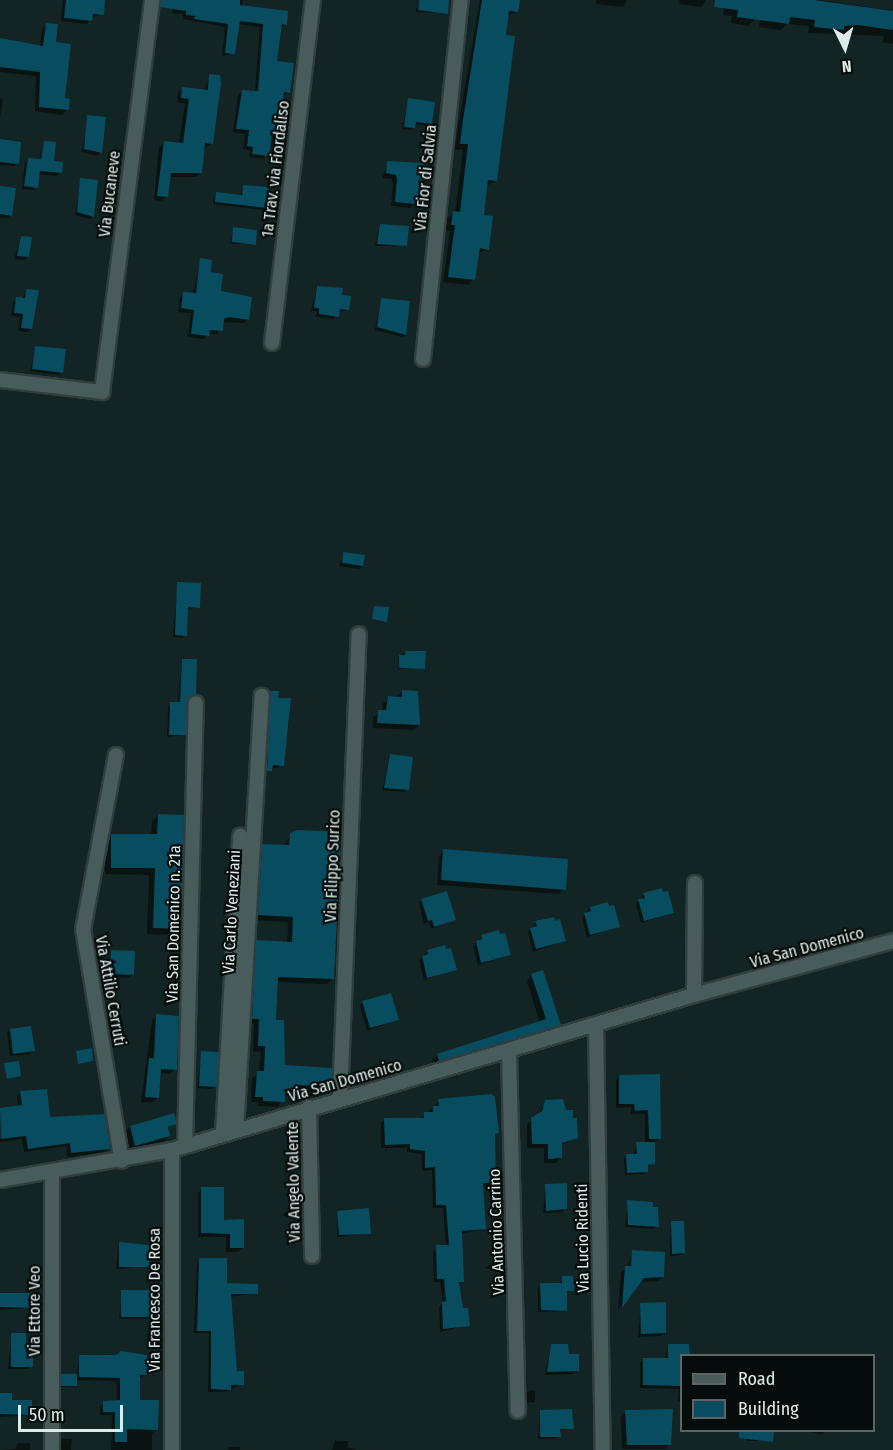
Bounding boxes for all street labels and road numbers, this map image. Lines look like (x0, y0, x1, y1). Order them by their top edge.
street label: 1a Trav. via Fiordaliso (258, 100, 294, 238)
street label: Via Fior di Salvia (411, 124, 441, 232)
street label: Via Bucaneve (95, 150, 125, 238)
street label: Via Filippo Surico (321, 809, 345, 923)
street label: Via San Domenico n. 21a (163, 845, 185, 1003)
street label: Via Carlo Veneziani (219, 850, 245, 974)
street label: Via San Domenico (748, 924, 866, 972)
street label: Via Attilio Cerruti (91, 934, 129, 1048)
street label: Via San Domenico (286, 1056, 404, 1106)
street label: Via Angelo Valente (283, 1122, 305, 1242)
street label: Via Antonio Carrino (485, 1168, 509, 1296)
street label: Via Lucio Ridenti (572, 1183, 594, 1293)
street label: Via Francesco De Rosa (145, 1228, 165, 1372)
street label: Via Ettore Veo (25, 1266, 45, 1356)

